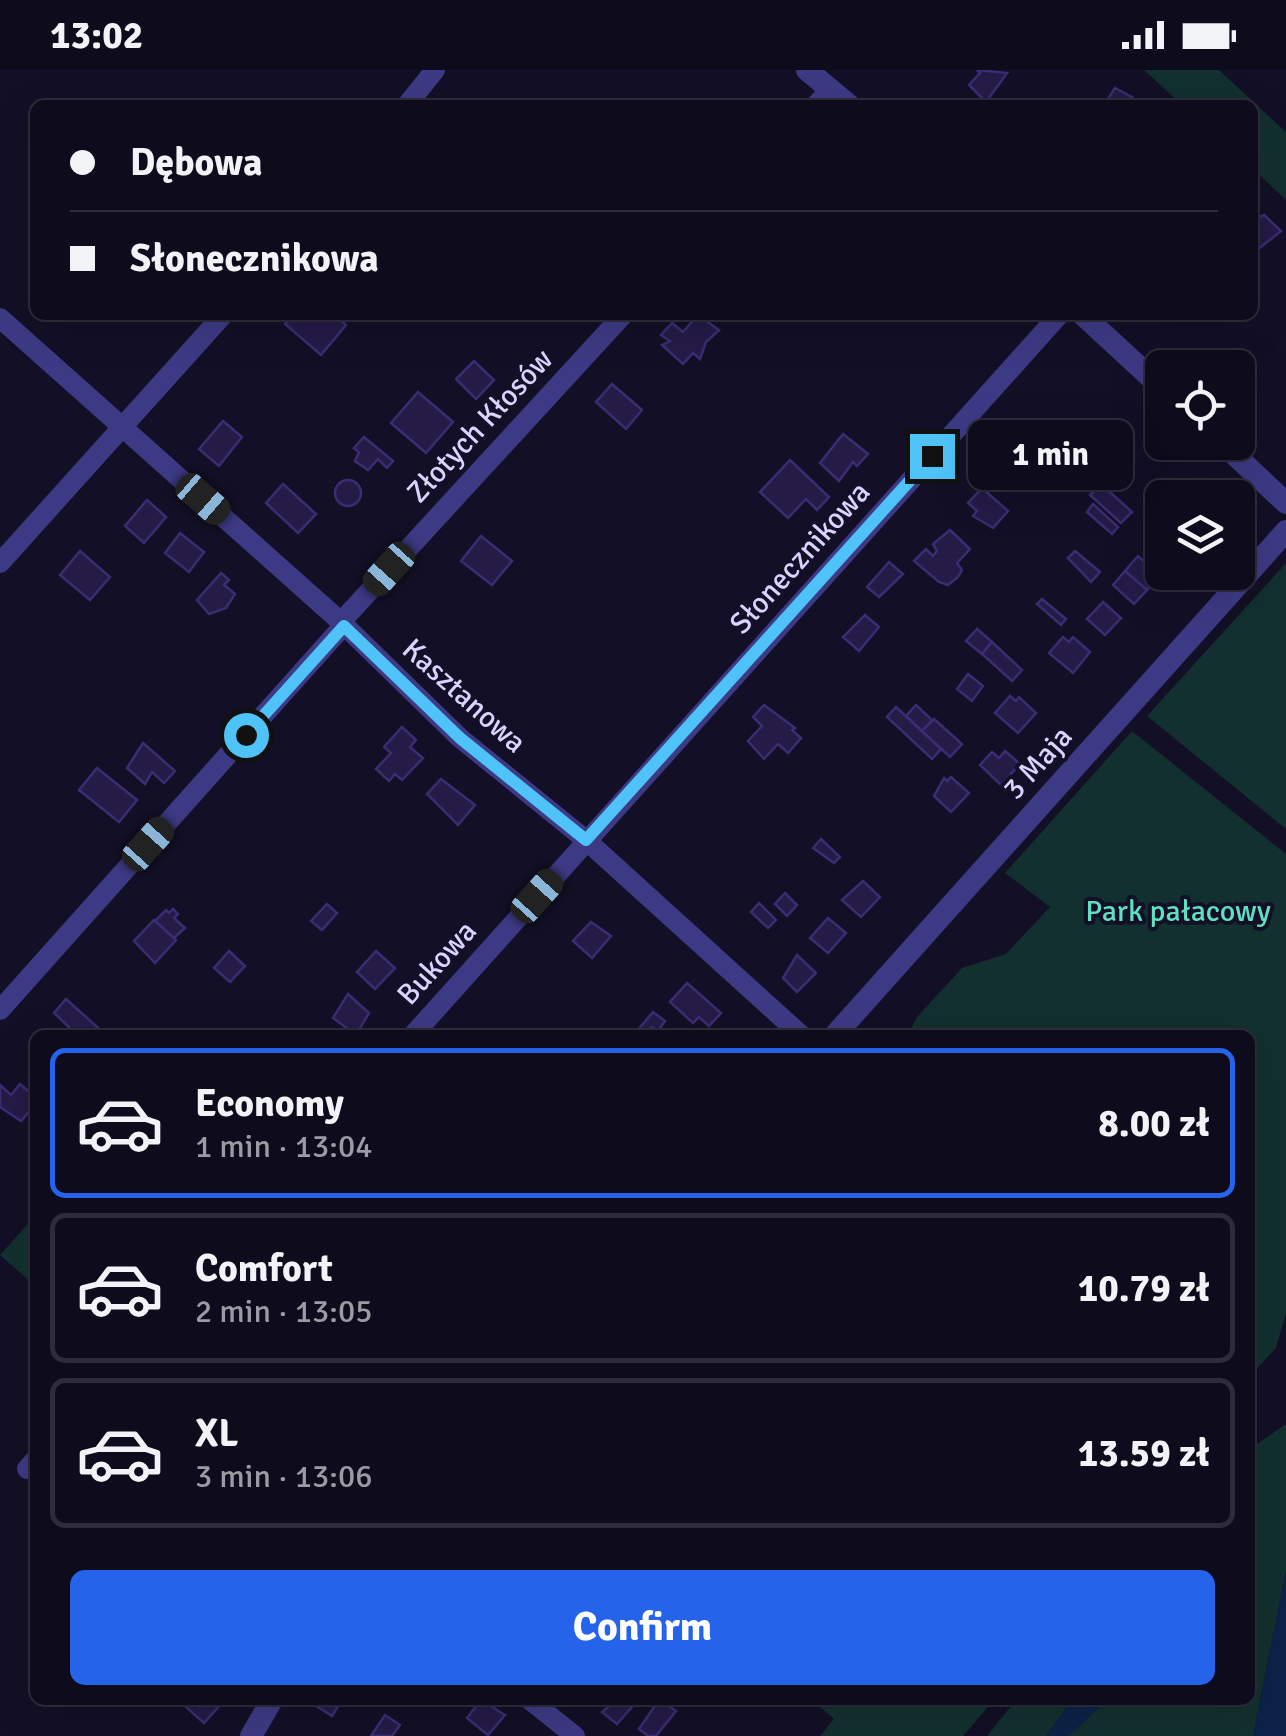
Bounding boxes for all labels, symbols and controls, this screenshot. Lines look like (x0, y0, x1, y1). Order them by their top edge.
text: 13:02 (50, 12, 143, 59)
text: Dębowa (130, 139, 262, 186)
text: Słonecznikowa (130, 235, 379, 282)
street label: Złotych Kłosów (399, 341, 561, 511)
map controls (1145, 350, 1255, 590)
button: locate (1145, 350, 1255, 460)
callout: 1 min (967, 421, 1132, 491)
route end (910, 434, 955, 479)
text: 1 min (1012, 435, 1089, 474)
car (171, 468, 235, 530)
street label: Słonecznikowa (722, 474, 878, 642)
button: layers (1145, 480, 1255, 590)
car (358, 537, 420, 601)
street label: Kasztanowa (395, 631, 533, 761)
route start (224, 713, 269, 758)
street label: 3 Maja (996, 719, 1080, 807)
car (117, 812, 179, 876)
car (506, 864, 568, 928)
park label: Park pałacowy (1085, 893, 1271, 930)
street label: Bukowa (389, 913, 485, 1013)
icon: car (75, 1078, 165, 1168)
text: Economy (195, 1080, 344, 1127)
text: 8.00 zł (1098, 1100, 1210, 1147)
text: 1 min · 13:04 (195, 1127, 373, 1166)
icon: car (75, 1243, 165, 1333)
text: Comfort (195, 1245, 333, 1292)
text: 10.79 zł (1078, 1265, 1210, 1312)
text: 2 min · 13:05 (195, 1292, 373, 1331)
icon: car (75, 1408, 165, 1498)
text: XL (195, 1410, 238, 1457)
text: 13.59 zł (1078, 1430, 1210, 1477)
text: 3 min · 13:06 (195, 1457, 373, 1496)
button: Confirm (70, 1570, 1215, 1685)

